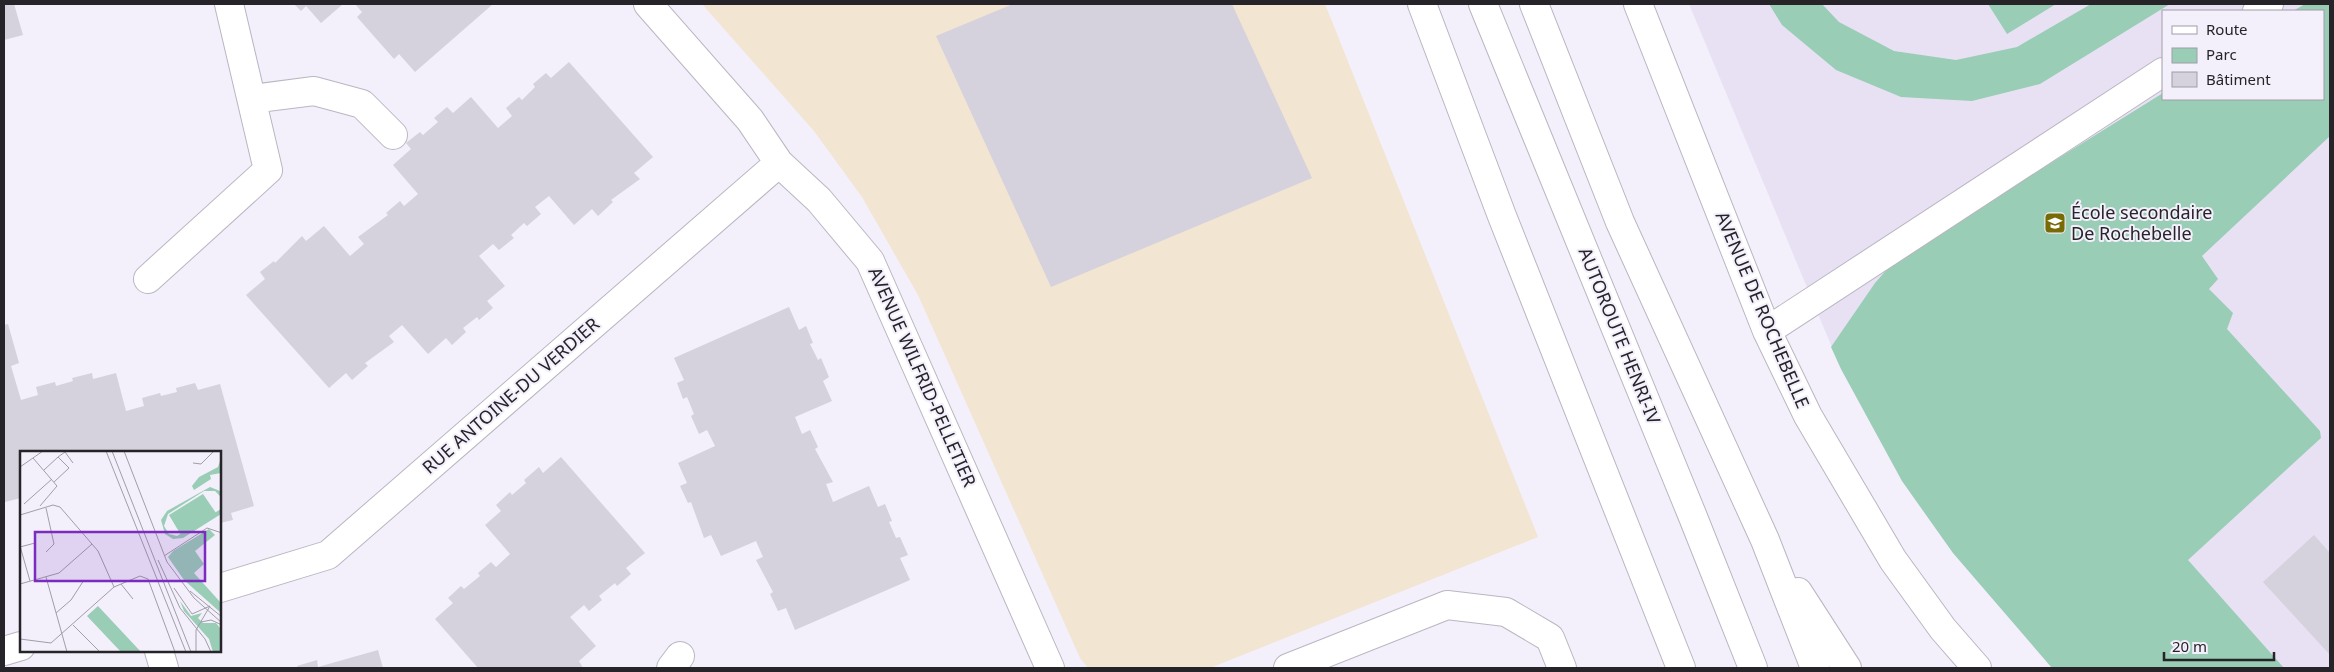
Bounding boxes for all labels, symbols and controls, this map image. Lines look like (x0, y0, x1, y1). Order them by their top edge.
legend (2162, 10, 2324, 100)
text: Route (2206, 19, 2248, 39)
text: Parc (2206, 44, 2237, 64)
text: Bâtiment (2206, 69, 2271, 89)
place label: École secondaire De Rochebelle (2071, 200, 2212, 245)
street label: AVENUE DE ROCHEBELLE (1711, 208, 1815, 412)
school or university icon: École secondaire De Rochebelle (2043, 211, 2067, 235)
street label: AUTOROUTE HENRI-IV (1573, 244, 1666, 428)
street label: AVENUE WILFRID-PELLETIER (864, 263, 982, 490)
street label: RUE ANTOINE-DU VERDIER (417, 312, 604, 479)
inset map (20, 451, 221, 652)
scale bar (2164, 630, 2274, 662)
text: 20 m (2172, 636, 2207, 656)

